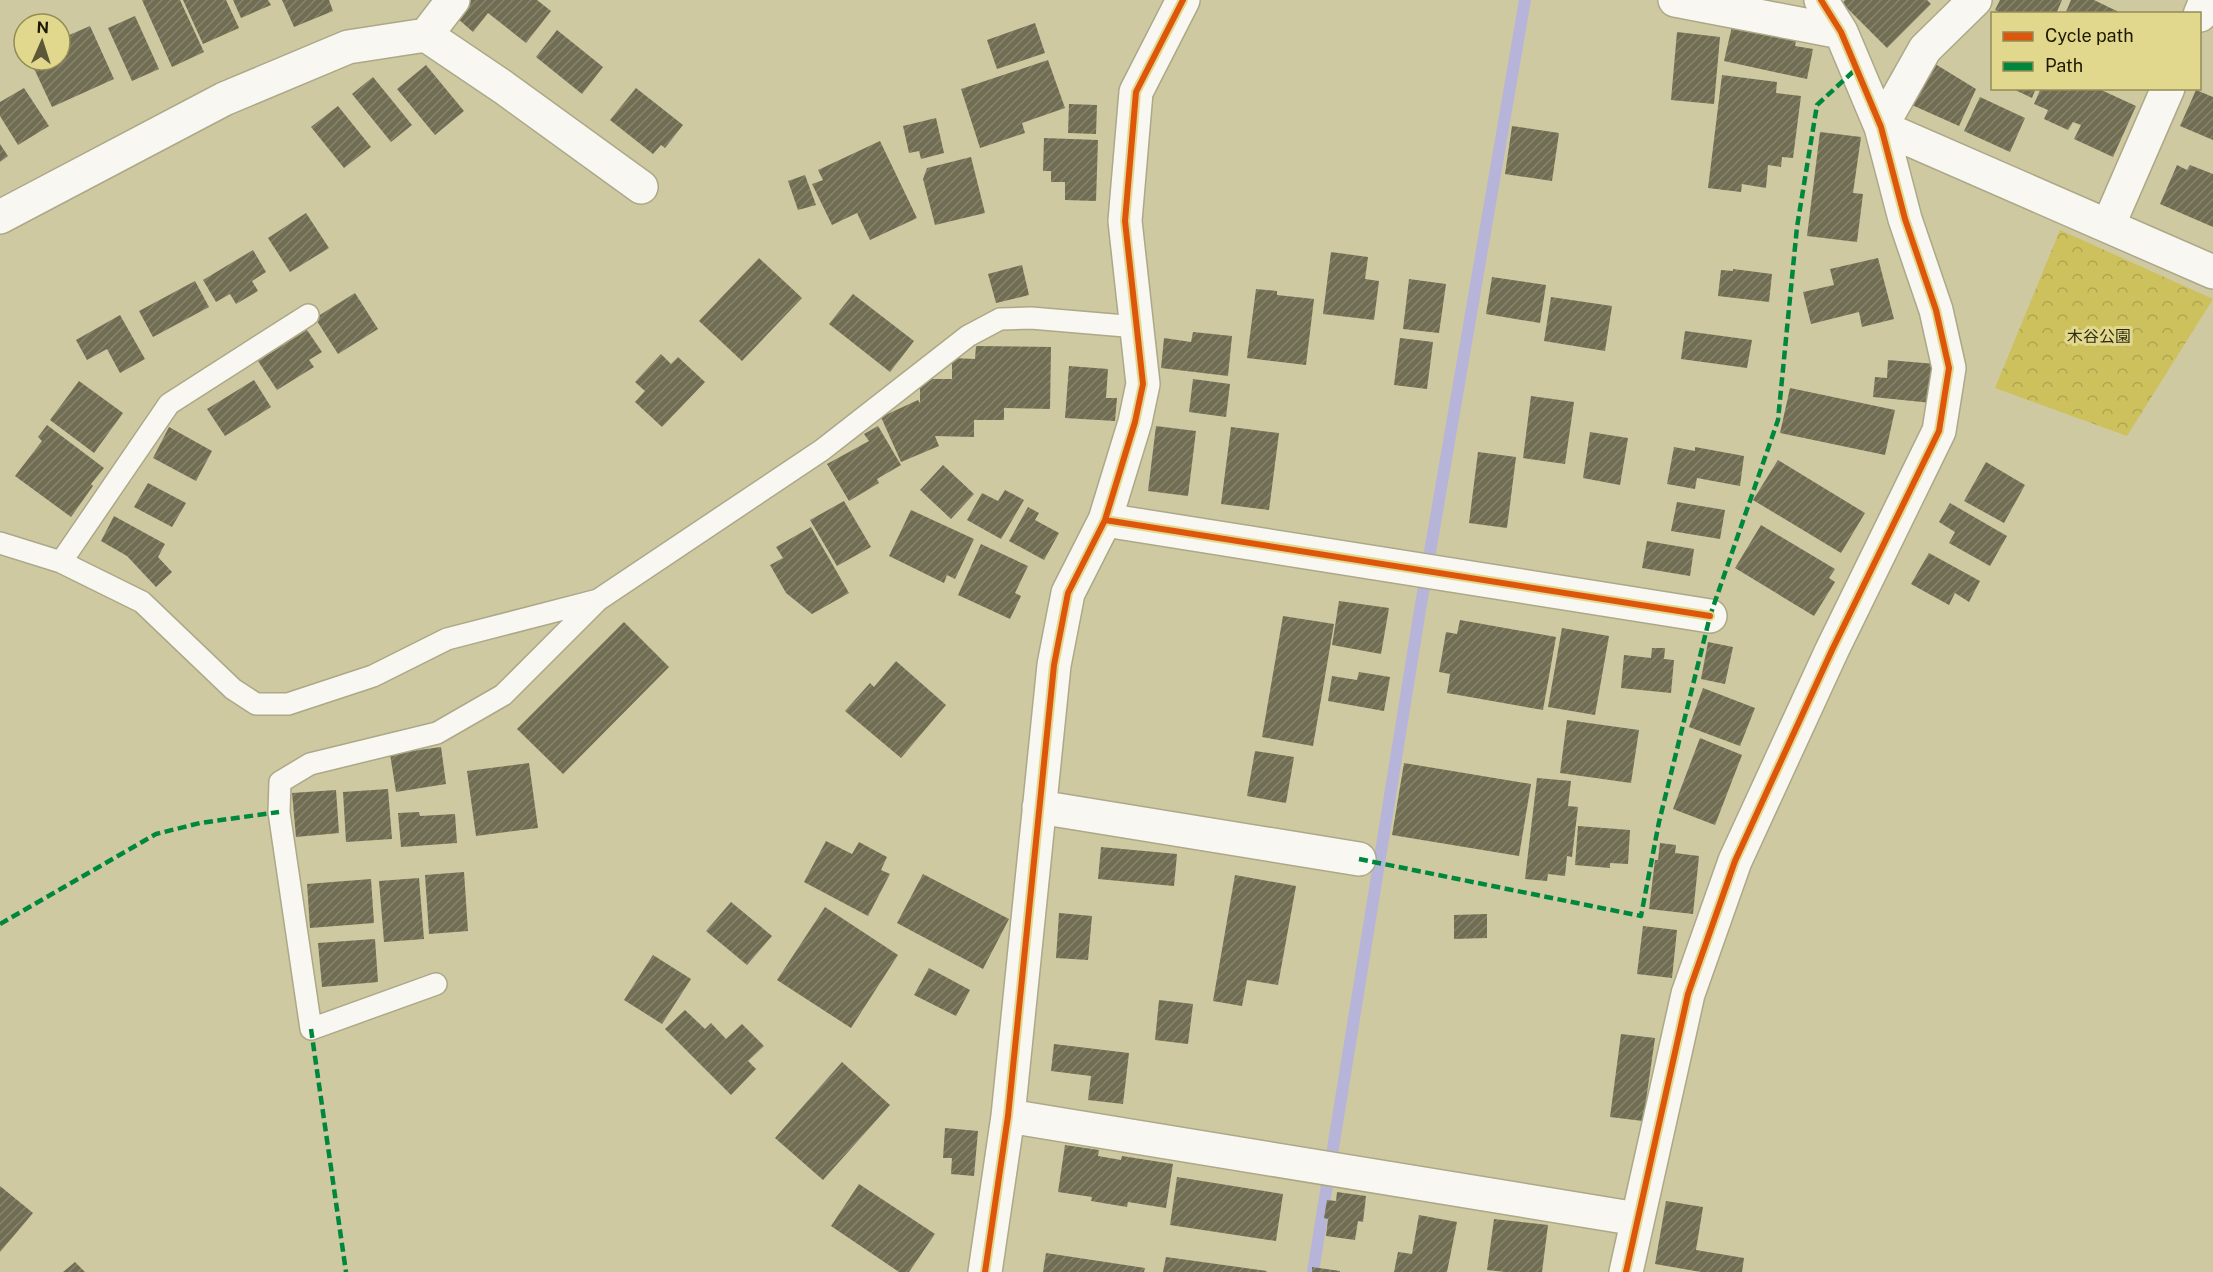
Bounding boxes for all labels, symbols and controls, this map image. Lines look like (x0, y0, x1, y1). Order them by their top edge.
north arrow (12, 12, 72, 72)
legend (1991, 12, 2201, 90)
text: N (36, 18, 50, 37)
text: Cycle path (2045, 25, 2134, 46)
text: Path (2045, 55, 2083, 76)
park label: 木谷公園 (2067, 327, 2131, 346)

